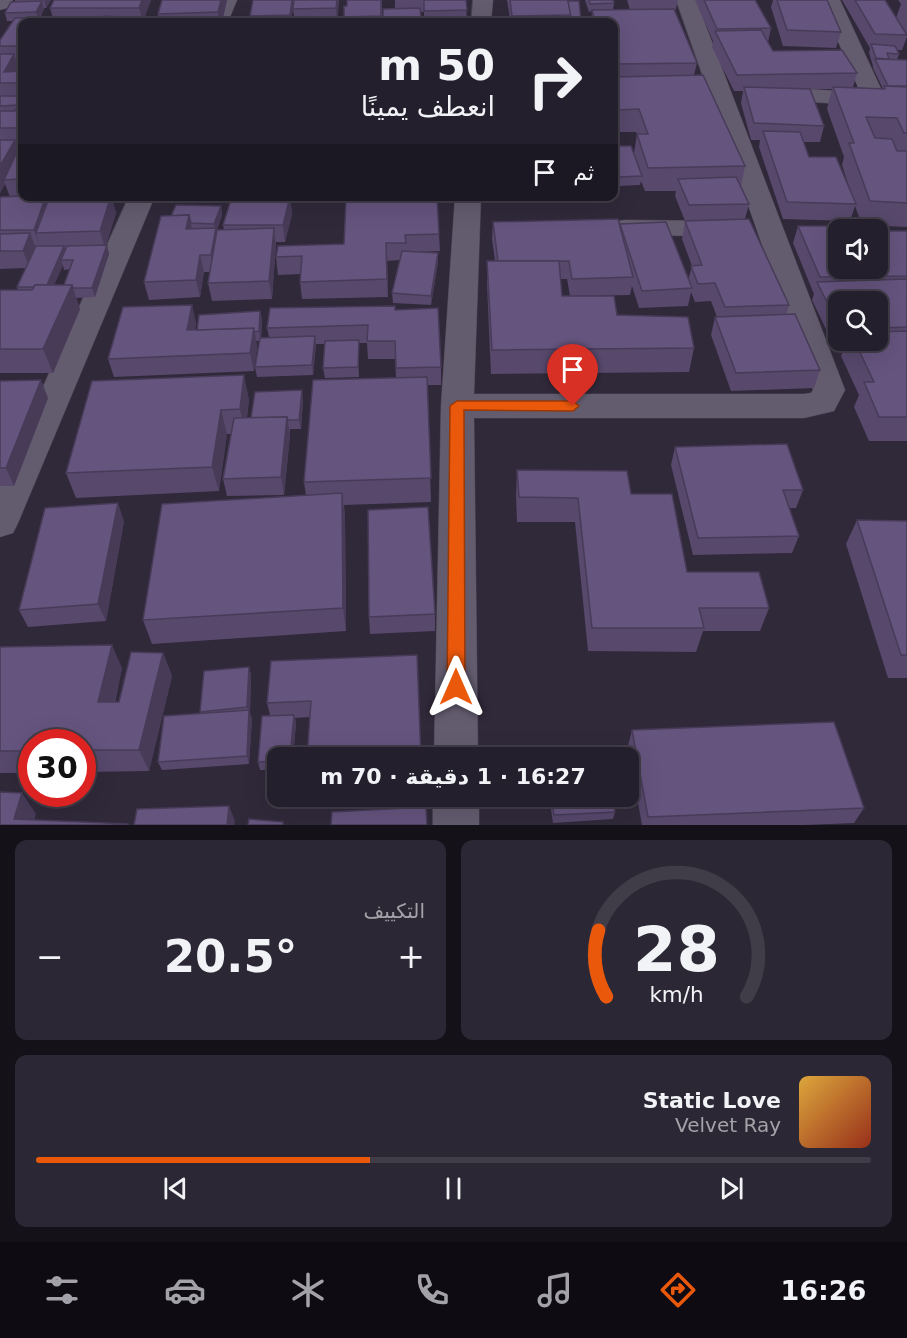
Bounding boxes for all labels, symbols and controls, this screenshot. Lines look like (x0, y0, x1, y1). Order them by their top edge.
text: 50 m (378, 41, 495, 90)
icon: right (516, 42, 594, 120)
text: انعطف يمينًا (361, 91, 495, 122)
icon: arrive (528, 156, 561, 189)
text: ثم (573, 160, 594, 185)
map controls (828, 219, 888, 351)
button: sound (828, 219, 888, 279)
button: search (828, 291, 888, 351)
pin (547, 344, 598, 406)
icon: arrive (556, 353, 589, 386)
position arrow (424, 655, 488, 719)
speed limit sign: 30 (18, 729, 96, 807)
text: 16:27 · 1 دقيقة · 70 m (320, 764, 586, 789)
text: التكييف (363, 899, 425, 923)
text: 28 (633, 913, 720, 986)
text: 20.5° (164, 930, 297, 983)
text: − (36, 937, 64, 976)
text: + (397, 937, 425, 976)
text: km/h (649, 982, 704, 1007)
text: Static Love (643, 1088, 781, 1113)
text: Velvet Ray (675, 1113, 781, 1137)
icon: previous (159, 1172, 192, 1205)
icon: pause (437, 1172, 470, 1205)
icon: next (715, 1172, 748, 1205)
icon: filters (41, 1269, 83, 1311)
icon: car (164, 1269, 206, 1311)
icon: climate (287, 1269, 329, 1311)
icon: phone (411, 1269, 453, 1311)
icon: music (534, 1269, 576, 1311)
icon: directions (657, 1269, 699, 1311)
text: 16:26 (780, 1275, 866, 1306)

